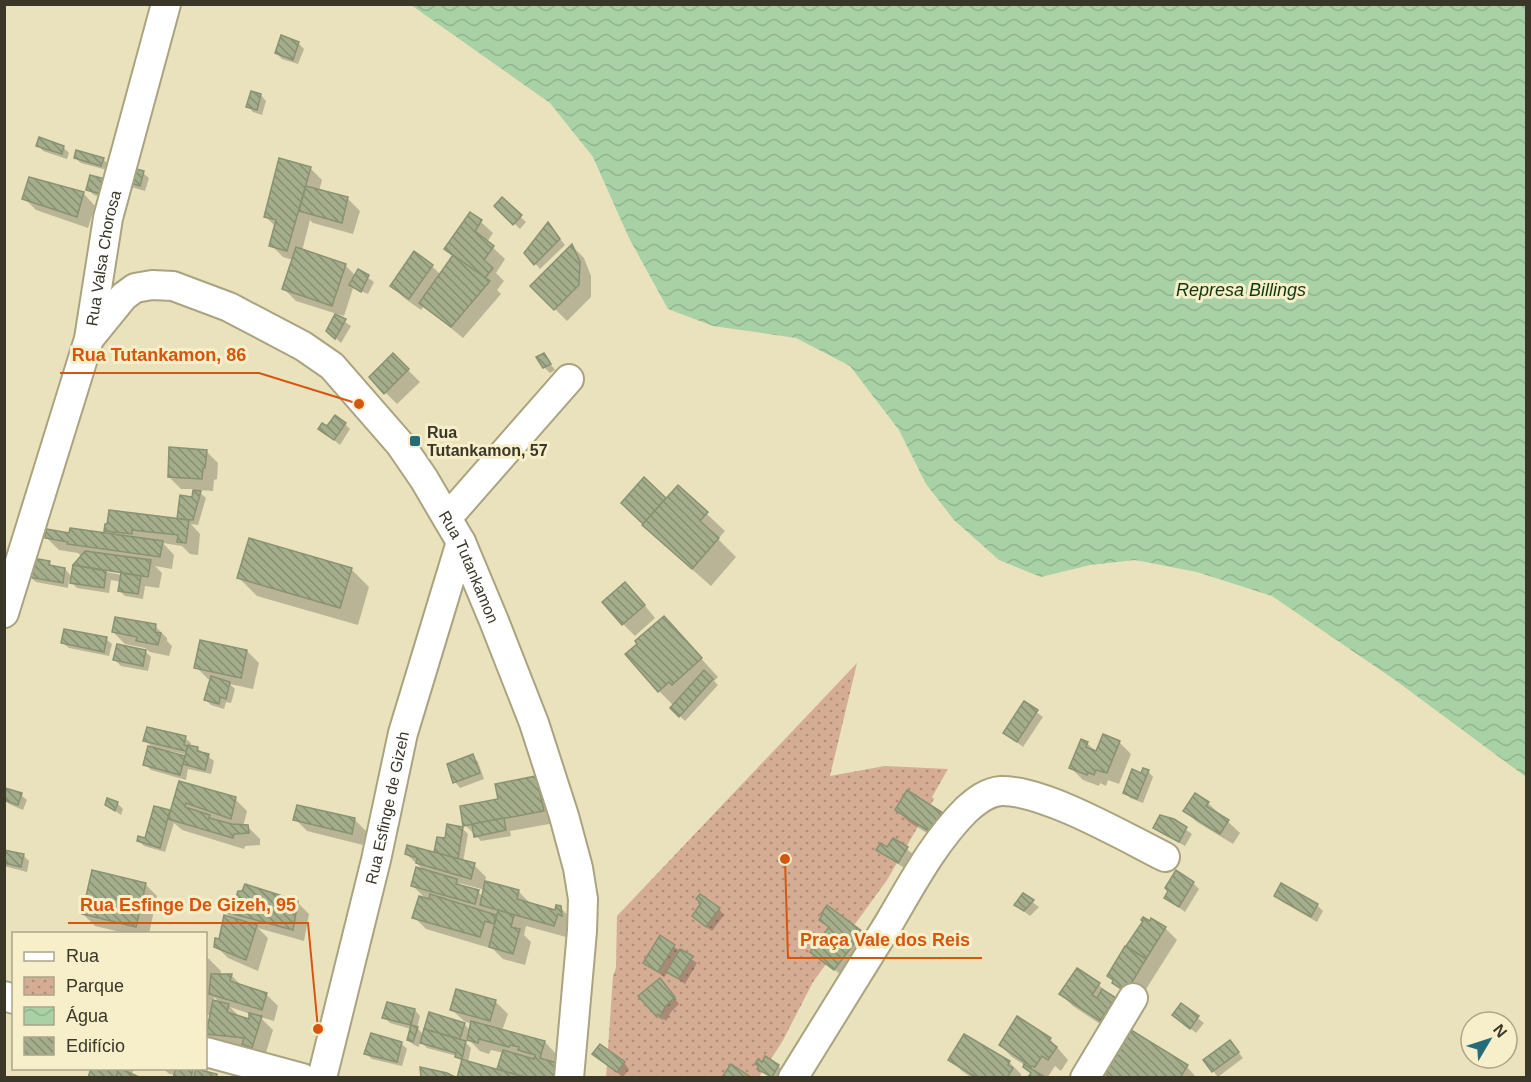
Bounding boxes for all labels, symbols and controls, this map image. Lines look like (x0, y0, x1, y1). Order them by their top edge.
street label: Rua Valsa Chorosa (83, 188, 124, 327)
water label: Represa Billings (1176, 280, 1306, 300)
callout: Rua Tutankamon, 86 (60, 337, 259, 373)
text: Rua Tutankamon, 86 (72, 345, 246, 365)
place label: Rua Tutankamon, 57 (427, 424, 548, 459)
marker: Rua Tutankamon, 57 (408, 434, 422, 448)
street label: Rua Tutankamon (436, 508, 502, 626)
street label: Rua Esfinge de Gizeh (362, 730, 412, 886)
callout: Rua Esfinge De Gizeh, 95 (68, 887, 308, 923)
text: Rua Esfinge De Gizeh, 95 (80, 895, 296, 915)
callout: Praça Vale dos Reis (788, 922, 982, 958)
text: Praça Vale dos Reis (800, 930, 970, 950)
legend (12, 932, 207, 1070)
text: Rua (66, 946, 100, 966)
text: Parque (66, 976, 124, 996)
text: Água (66, 1006, 109, 1026)
north arrow (1459, 1010, 1519, 1070)
text: N (1490, 1021, 1511, 1041)
text: Edifício (66, 1036, 125, 1056)

